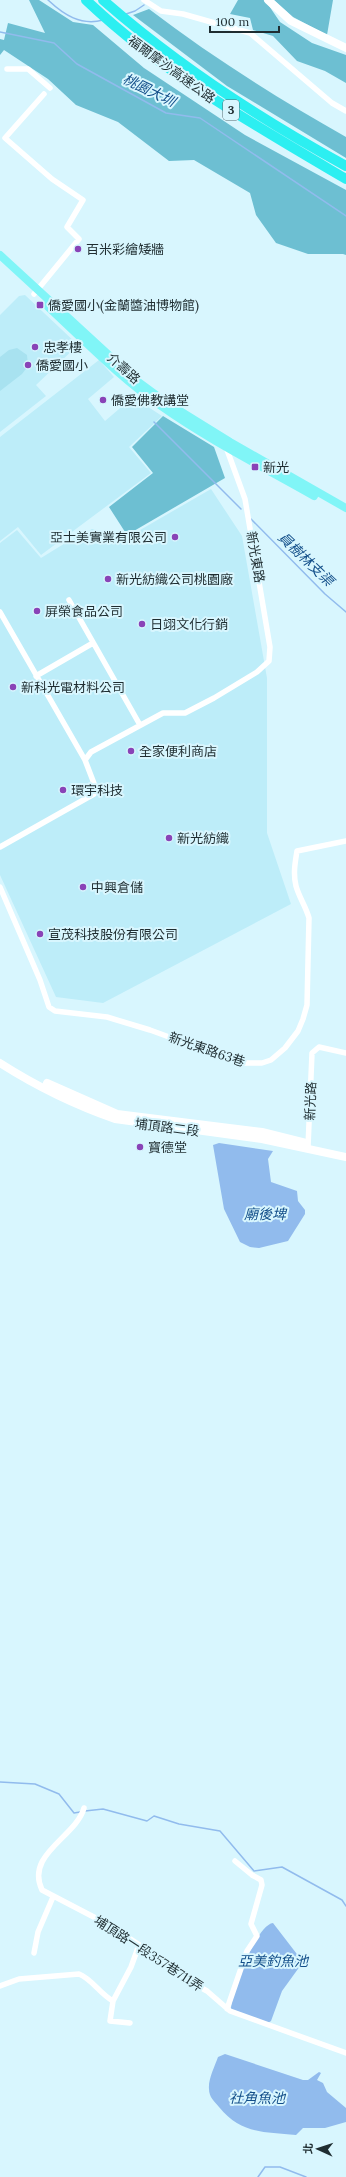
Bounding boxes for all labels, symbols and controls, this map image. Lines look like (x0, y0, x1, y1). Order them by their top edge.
scale bar (210, 8, 279, 34)
text: 100 m (216, 14, 249, 29)
street label: 福爾摩沙高速公路 (125, 32, 219, 107)
water label: 桃園大圳 (120, 70, 180, 111)
road number: 3 (223, 100, 239, 120)
place label: 百米彩繪矮牆 (86, 241, 164, 258)
marker: 百米彩繪矮牆 (73, 244, 83, 254)
place label: 僑愛國小(金蘭醬油博物館) (48, 297, 199, 314)
marker: 僑愛國小(金蘭醬油博物館) (35, 300, 45, 310)
place label: 忠孝樓 (43, 339, 82, 356)
marker: 忠孝樓 (30, 342, 40, 352)
street label: 介壽路 (103, 349, 144, 388)
place label: 僑愛國小 (36, 357, 88, 374)
marker: 僑愛國小 (23, 360, 33, 370)
place label: 僑愛佛教講堂 (111, 392, 189, 409)
marker: 僑愛佛教講堂 (98, 395, 108, 405)
place label: 新光 (263, 459, 289, 476)
marker: 新光 (250, 462, 260, 472)
water label: 員樹林支渠 (275, 528, 339, 591)
place label: 亞士美實業有限公司 (50, 529, 167, 546)
street label: 新光東路 (243, 530, 268, 584)
marker: 亞士美實業有限公司 (170, 532, 180, 542)
place label: 新光紡織公司桃園廠 (116, 571, 233, 588)
marker: 新光紡織公司桃園廠 (103, 574, 113, 584)
place label: 屏榮食品公司 (45, 603, 123, 620)
marker: 屏榮食品公司 (32, 606, 42, 616)
place label: 日翊文化行銷 (150, 616, 228, 633)
marker: 日翊文化行銷 (137, 619, 147, 629)
place label: 新科光電材料公司 (21, 679, 125, 696)
marker: 新科光電材料公司 (8, 682, 18, 692)
place label: 全家便利商店 (139, 743, 217, 760)
marker: 全家便利商店 (126, 746, 136, 756)
place label: 環宇科技 (71, 782, 123, 799)
marker: 環宇科技 (58, 785, 68, 795)
place label: 新光紡織 (177, 830, 229, 847)
marker: 新光紡織 (164, 833, 174, 843)
place label: 中興倉儲 (91, 879, 143, 896)
marker: 中興倉儲 (78, 882, 88, 892)
place label: 宣茂科技股份有限公司 (48, 926, 178, 943)
marker: 宣茂科技股份有限公司 (35, 929, 45, 939)
street label: 新光東路63巷 (166, 1028, 247, 1070)
street label: 新光路 (301, 1081, 320, 1121)
street label: 埔頂路二段 (134, 1115, 200, 1140)
place label: 寶德堂 (148, 1139, 187, 1156)
marker: 寶德堂 (135, 1142, 145, 1152)
water label: 廟後埤 (244, 1205, 288, 1223)
street label: 埔頂路一段357巷711弄 (91, 1912, 207, 1995)
water label: 亞美釣魚池 (238, 1952, 310, 1970)
water label: 社角魚池 (229, 2089, 287, 2107)
north arrow (298, 2129, 338, 2169)
text: 北 (301, 2143, 315, 2154)

